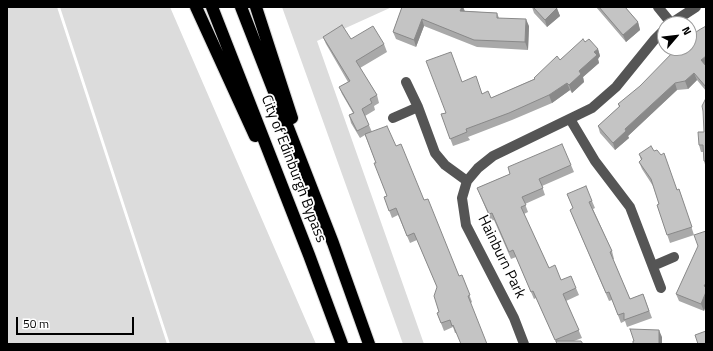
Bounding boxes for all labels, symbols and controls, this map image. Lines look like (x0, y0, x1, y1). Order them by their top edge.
north arrow (657, 16, 697, 56)
text: N (678, 24, 696, 38)
street label: City of Edinburgh Bypass (257, 93, 329, 245)
street label: Hainburn Park (473, 213, 529, 301)
scale bar (18, 309, 136, 335)
text: 50 m (23, 314, 49, 333)

